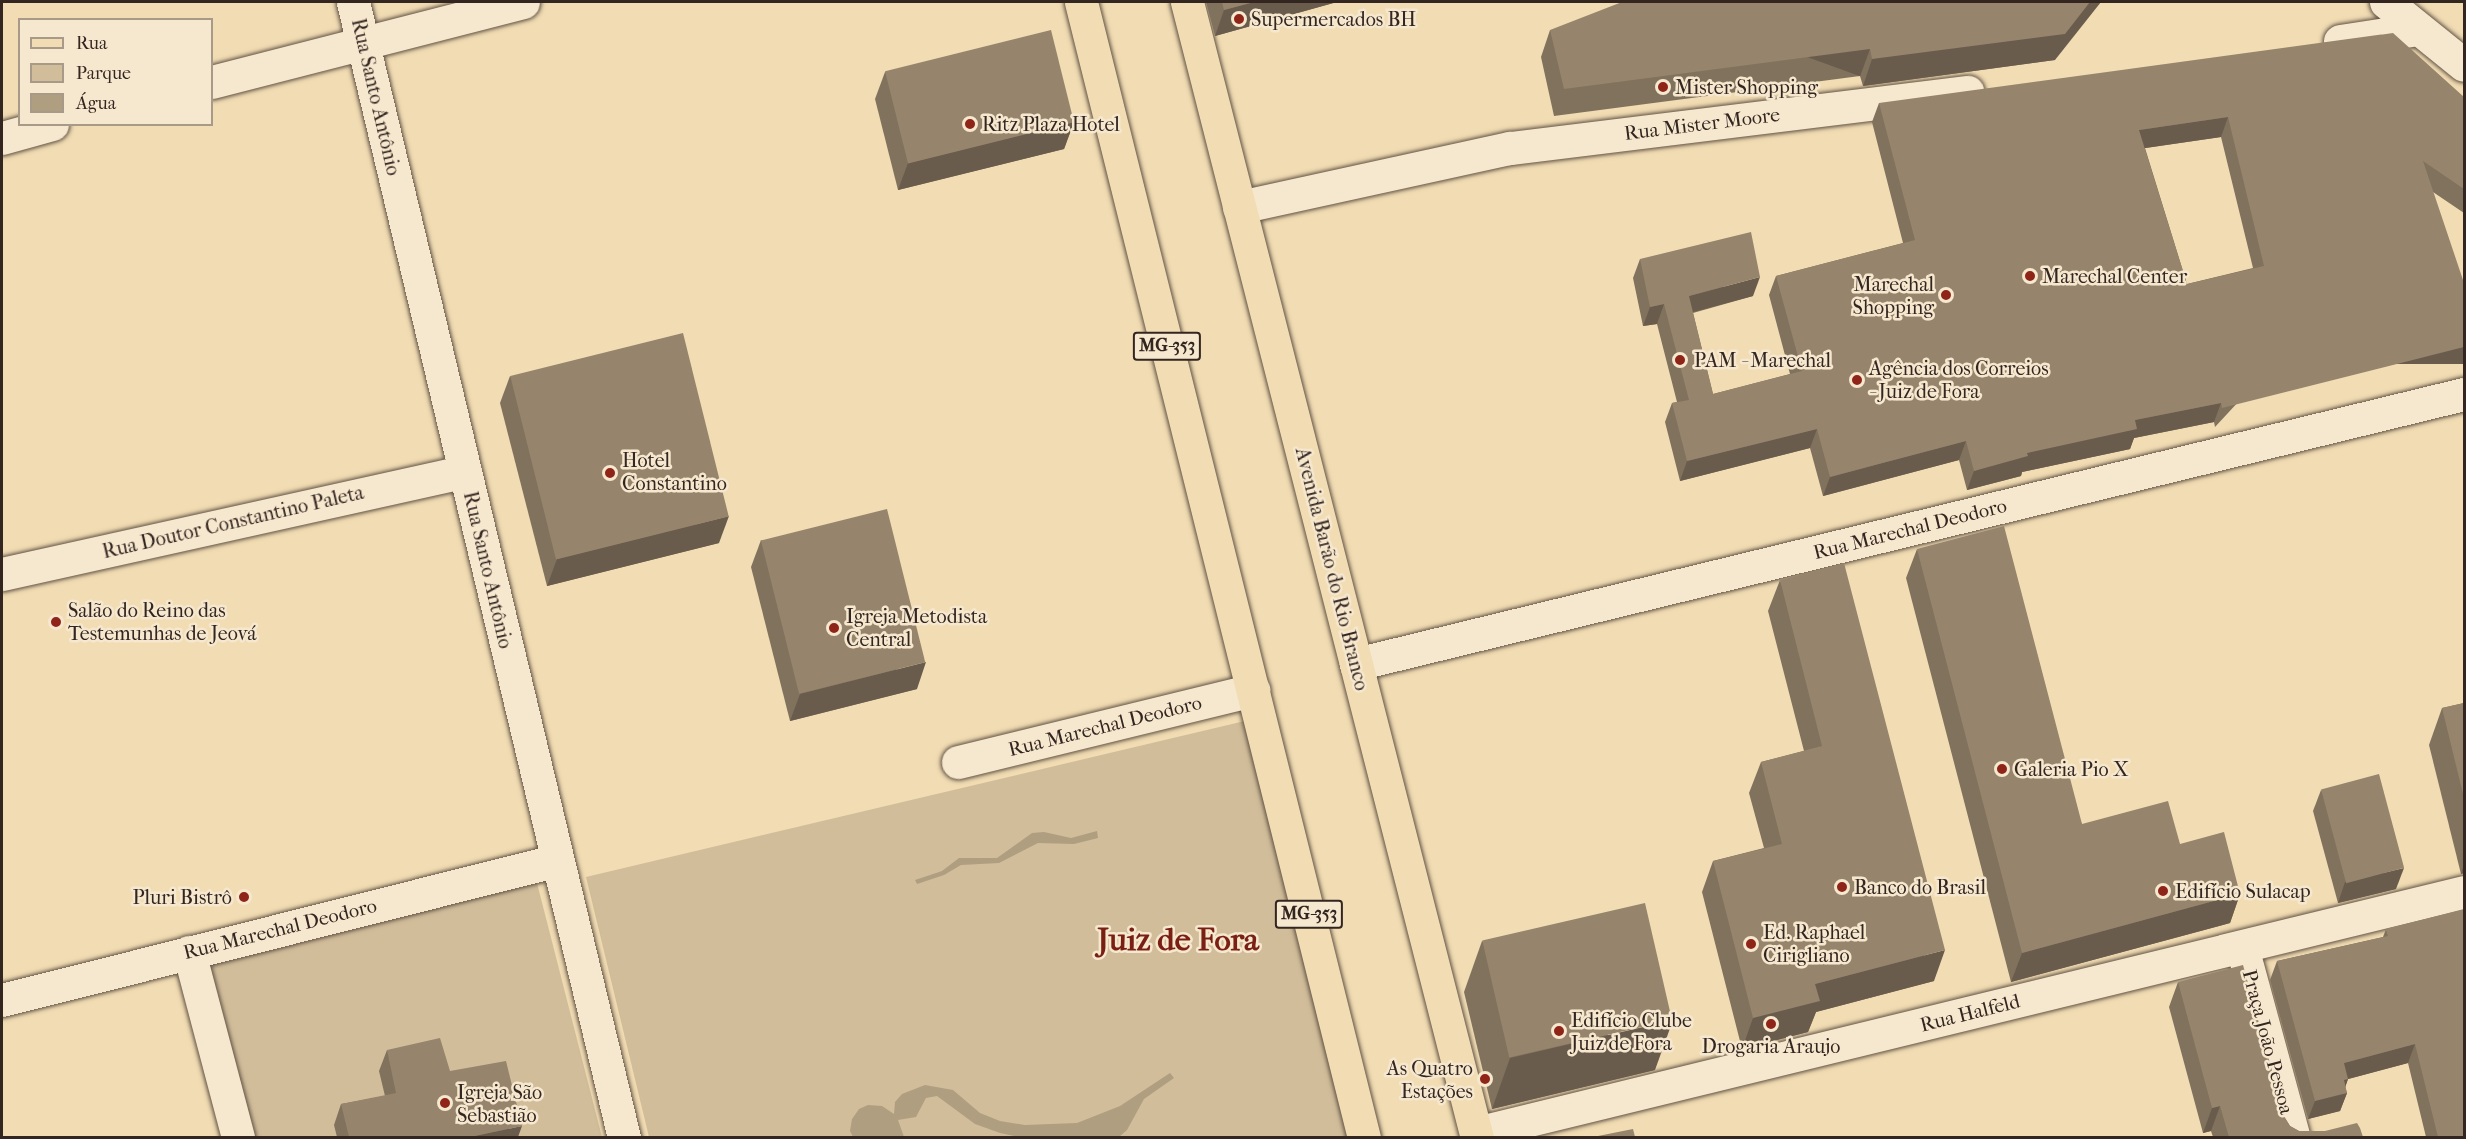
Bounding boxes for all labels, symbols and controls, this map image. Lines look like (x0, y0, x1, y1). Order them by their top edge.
place label: Supermercados BH (1251, 7, 1416, 31)
marker: Supermercados BH (1232, 12, 1246, 26)
street label: Rua Santo Antônio (346, 16, 406, 178)
legend (18, 18, 213, 126)
text: Rua (76, 33, 107, 54)
text: Parque (76, 63, 131, 84)
place label: Mister Shopping (1675, 75, 1818, 99)
marker: Mister Shopping (1656, 80, 1670, 94)
text: Água (76, 93, 116, 114)
street label: Rua Mister Moore (1623, 103, 1781, 145)
place label: Ritz Plaza Hotel (982, 112, 1120, 136)
marker: Ritz Plaza Hotel (963, 117, 977, 131)
place label: Marechal Center (2042, 264, 2187, 288)
marker: Marechal Center (2023, 269, 2037, 283)
place label: Marechal Shopping (1853, 272, 1934, 319)
marker: Marechal Shopping (1939, 288, 1953, 302)
road number: MG-353 (1132, 331, 1202, 361)
place label: PAM - Marechal (1694, 348, 1831, 372)
marker: PAM - Marechal (1671, 351, 1689, 369)
place label: Agência dos Correios - Juiz de Fora (1869, 356, 2049, 403)
marker: Agência dos Correios - Juiz de Fora (1850, 373, 1864, 387)
street label: Avenida Barão do Rio Branco (1290, 445, 1374, 693)
place label: Hotel Constantino (622, 449, 727, 496)
marker: Hotel Constantino (603, 466, 617, 480)
street label: Rua Doutor Constantino Paleta (100, 480, 366, 564)
street label: Rua Santo Antônio (458, 489, 518, 651)
street label: Rua Marechal Deodoro (1811, 493, 2009, 565)
place label: Salão do Reino das Testemunhas de Jeová (68, 598, 257, 645)
place label: Igreja Metodista Central (846, 604, 987, 651)
marker: Salão do Reino das Testemunhas de Jeová (49, 615, 63, 629)
marker: Igreja Metodista Central (827, 621, 841, 635)
street label: Rua Marechal Deodoro (1006, 690, 1204, 762)
place label: Galeria Pio X (2014, 757, 2128, 781)
marker: Galeria Pio X (1995, 762, 2009, 776)
place label: Banco do Brasil (1854, 875, 1986, 899)
place label: Edifício Sulacap (2175, 879, 2311, 903)
marker: Banco do Brasil (1835, 880, 1849, 894)
marker: Edifício Sulacap (2156, 884, 2170, 898)
place label: Pluri Bistrô (133, 885, 232, 909)
marker: Pluri Bistrô (237, 890, 251, 904)
street label: Rua Marechal Deodoro (181, 893, 379, 965)
road number: MG-353 (1274, 899, 1344, 929)
district label: Juiz de Fora (1097, 921, 1259, 959)
place label: Ed. Raphael Cirigliano (1763, 921, 1865, 968)
marker: Ed. Raphael Cirigliano (1744, 937, 1758, 951)
street label: Praça João Pessoa (2237, 967, 2299, 1117)
street label: Rua Halfeld (1918, 989, 2022, 1037)
place label: Edifício Clube Juiz de Fora (1571, 1008, 1692, 1055)
marker: Drogaria Araujo (1764, 1017, 1778, 1031)
marker: Edifício Clube Juiz de Fora (1552, 1024, 1566, 1038)
place label: Drogaria Araujo (1702, 1034, 1840, 1058)
place label: As Quatro Estações (1387, 1056, 1473, 1103)
marker: As Quatro Estações (1478, 1072, 1492, 1086)
place label: Igreja São Sebastião (457, 1080, 542, 1127)
marker: Igreja São Sebastião (438, 1096, 452, 1110)

